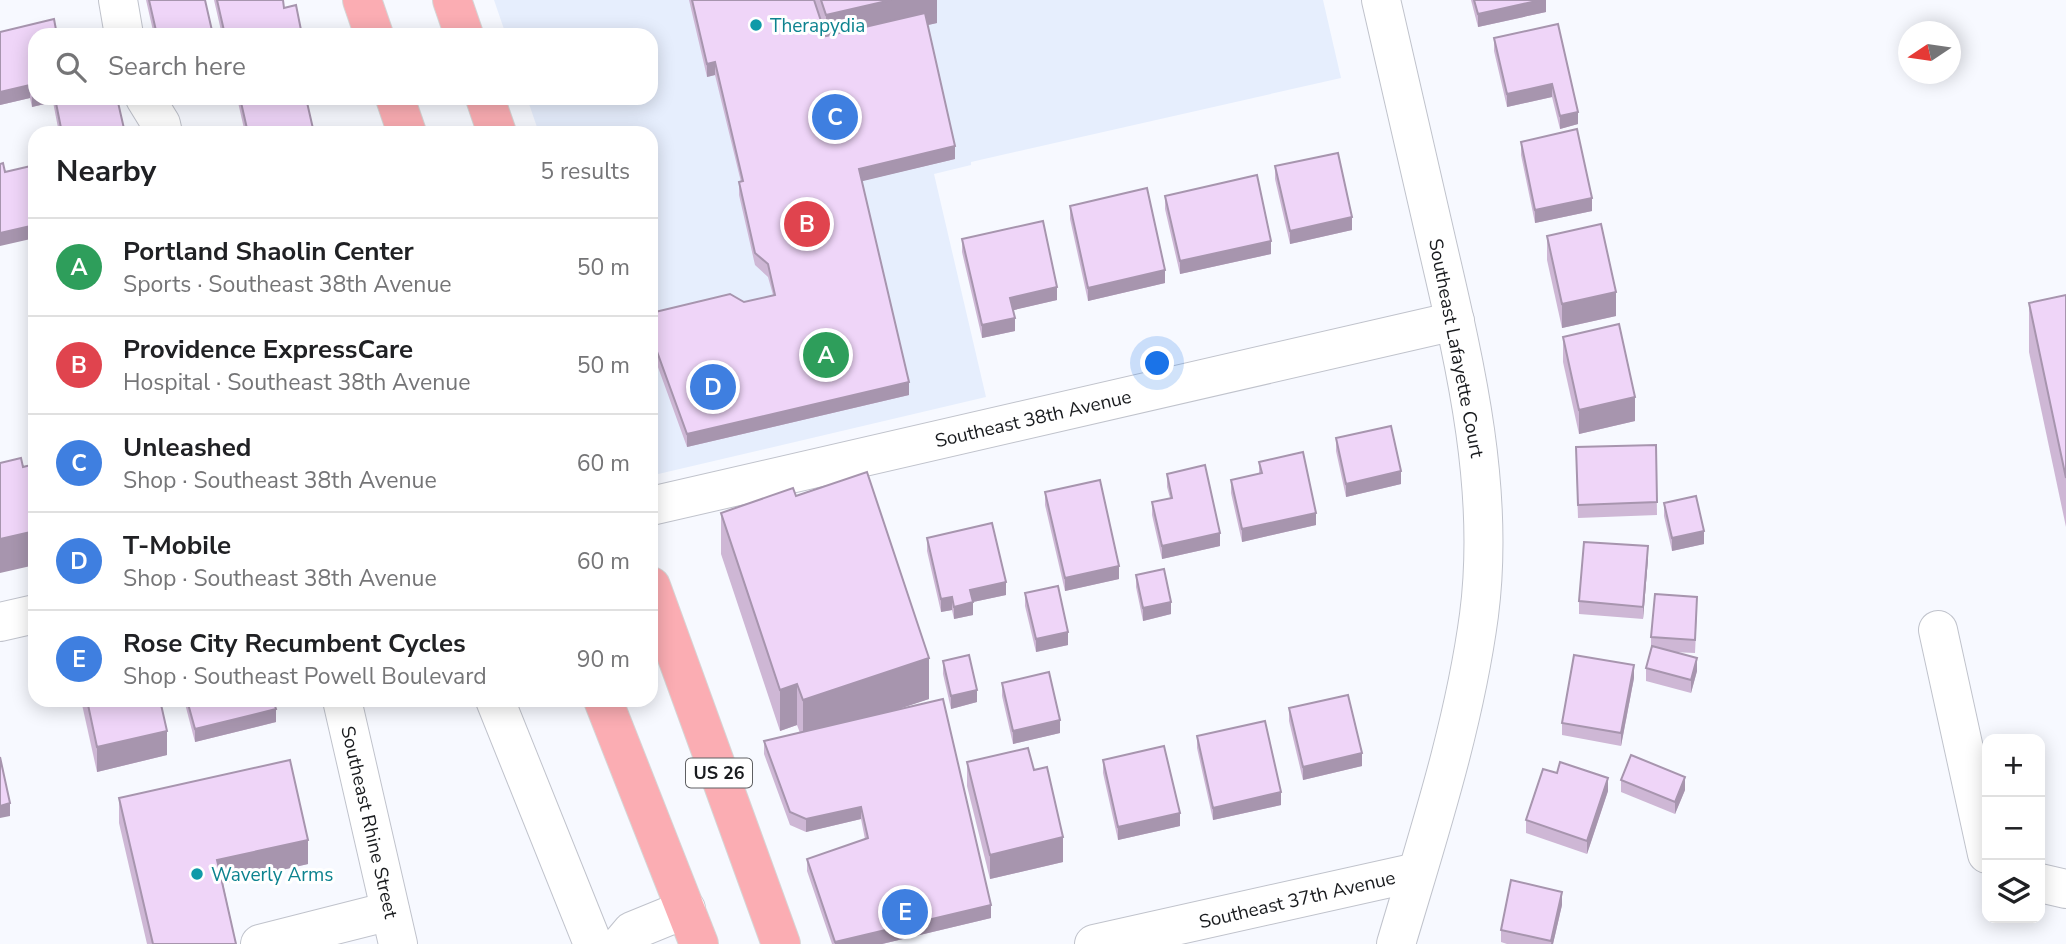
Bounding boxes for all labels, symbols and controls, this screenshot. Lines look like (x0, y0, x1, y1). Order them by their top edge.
place label: Therapydia (770, 13, 865, 39)
marker: Therapydia (748, 17, 764, 33)
north arrow (1898, 21, 1961, 84)
search box (28, 28, 658, 105)
icon: search (52, 48, 90, 86)
text: Search here (108, 49, 246, 84)
pin: C (812, 91, 858, 143)
text: Nearby (56, 151, 156, 192)
text: 5 results (540, 156, 630, 187)
pin: B (784, 198, 830, 250)
text: Portland Shaolin Center (123, 234, 414, 269)
street label: Southeast Lafayette Court (1422, 236, 1490, 460)
text: A (70, 252, 88, 283)
text: 50 m (577, 252, 630, 283)
text: Sports · Southeast 38th Avenue (123, 269, 452, 300)
pin: A (803, 329, 849, 381)
text: Providence ExpressCare (123, 332, 413, 367)
your location (1140, 346, 1174, 380)
text: B (71, 350, 87, 381)
text: 50 m (577, 350, 630, 381)
pin: D (690, 361, 736, 413)
text: Hospital · Southeast 38th Avenue (123, 367, 470, 398)
street label: Southeast 38th Avenue (932, 384, 1134, 454)
text: Unleashed (123, 430, 251, 465)
text: C (71, 448, 87, 479)
text: 60 m (577, 448, 630, 479)
text: Shop · Southeast 38th Avenue (123, 465, 437, 496)
text: T-Mobile (123, 528, 231, 563)
text: D (70, 546, 88, 577)
text: 60 m (577, 546, 630, 577)
text: Shop · Southeast 38th Avenue (123, 563, 437, 594)
text: Rose City Recumbent Cycles (123, 626, 466, 661)
text: E (72, 644, 86, 675)
text: 90 m (577, 644, 630, 675)
text: Shop · Southeast Powell Boulevard (123, 661, 487, 692)
street label: Southeast Rhine Street (334, 724, 404, 921)
map controls (1982, 734, 2045, 923)
button: + (1982, 734, 2045, 797)
road number: US 26 (686, 758, 752, 788)
button: − (1982, 797, 2045, 860)
button: layers (1982, 860, 2045, 923)
place label: Waverly Arms (211, 862, 333, 888)
street label: Southeast 37th Avenue (1196, 865, 1398, 935)
marker: Waverly Arms (189, 866, 205, 882)
pin: E (882, 886, 928, 938)

